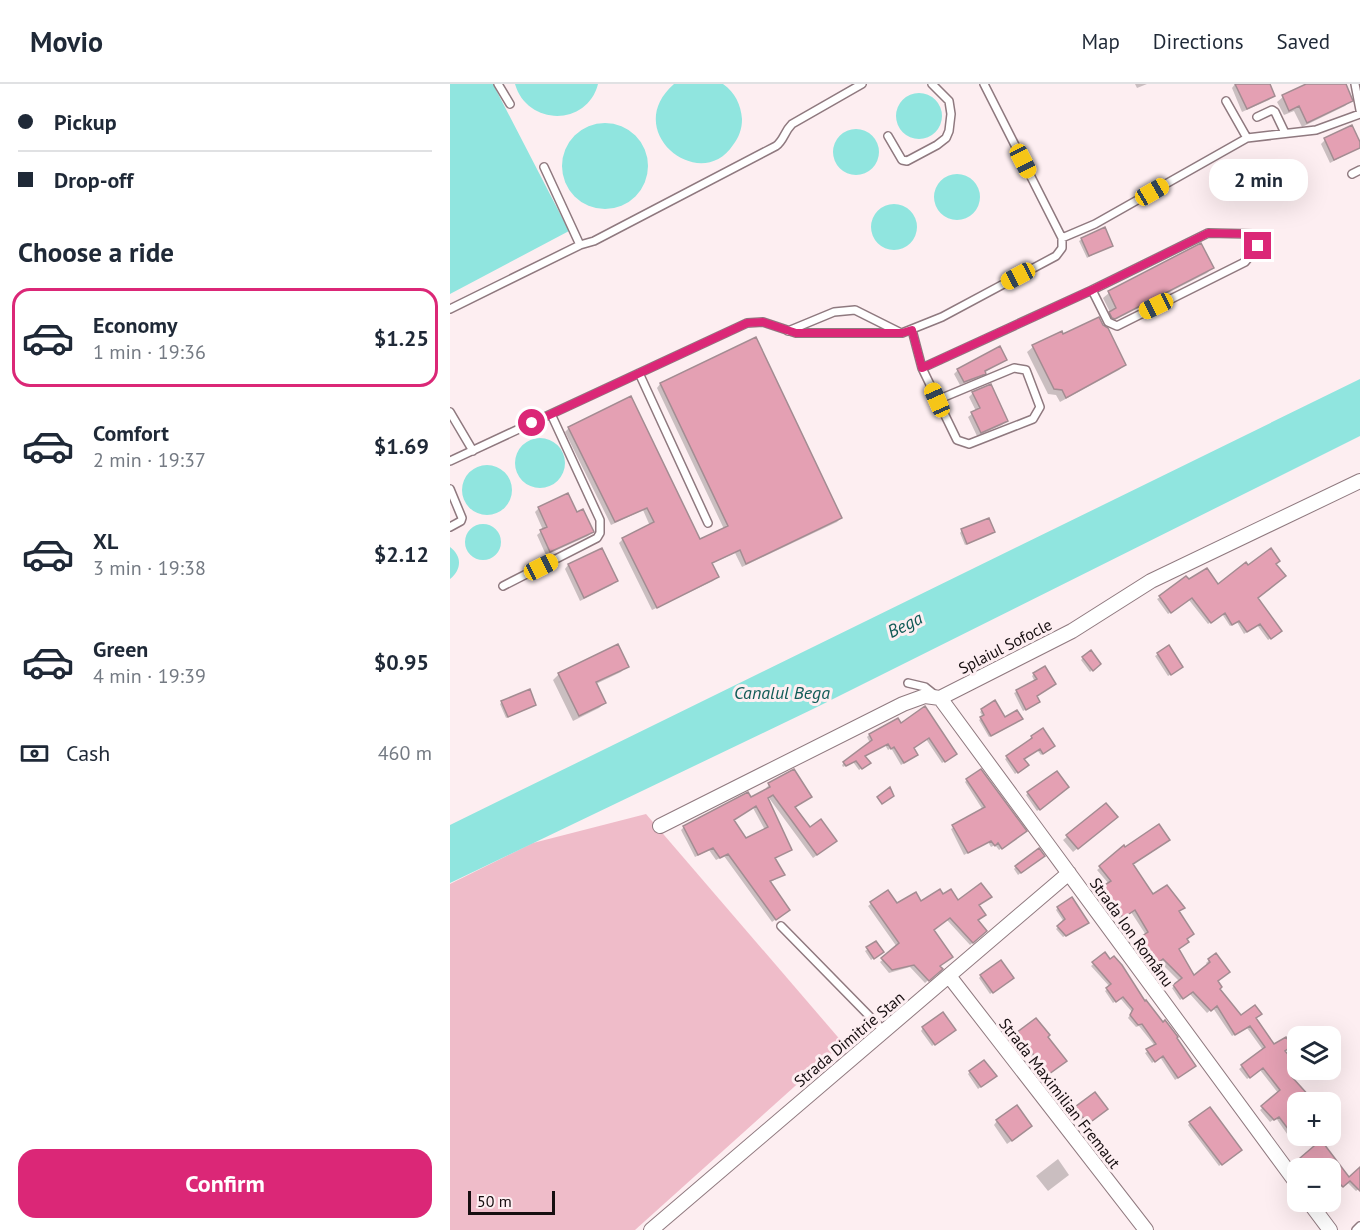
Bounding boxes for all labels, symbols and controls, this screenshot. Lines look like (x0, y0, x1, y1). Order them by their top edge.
text: Movio (30, 23, 103, 60)
text: Map (1081, 28, 1120, 55)
text: Directions (1153, 28, 1244, 55)
text: Saved (1277, 28, 1330, 55)
text: Pickup (54, 108, 117, 136)
car (1007, 141, 1039, 181)
callout: 2 min (1208, 159, 1308, 201)
text: Drop-off (54, 166, 133, 194)
text: 2 min (1234, 167, 1283, 193)
car (1132, 175, 1172, 209)
route end (1244, 232, 1271, 259)
text: Choose a ride (18, 235, 174, 269)
car (998, 260, 1038, 292)
car (1136, 290, 1176, 322)
icon: car (21, 311, 75, 365)
text: Economy (93, 311, 177, 339)
text: $1.25 (374, 324, 429, 352)
text: 1 min · 19:36 (93, 339, 206, 365)
car (921, 380, 953, 420)
route start (518, 409, 545, 436)
icon: car (21, 419, 75, 473)
text: Comfort (93, 419, 169, 447)
text: $1.69 (374, 432, 429, 460)
text: 2 min · 19:37 (93, 447, 206, 473)
icon: car (21, 527, 75, 581)
text: XL (93, 527, 118, 555)
text: $2.12 (374, 540, 429, 568)
car (521, 551, 561, 583)
text: 3 min · 19:38 (93, 555, 206, 581)
water label: Bega (883, 606, 926, 643)
street label: Splaiul Sofocle (955, 614, 1055, 678)
icon: car (21, 635, 75, 689)
text: Green (93, 635, 148, 663)
text: $0.95 (374, 648, 429, 676)
text: 4 min · 19:39 (93, 663, 206, 689)
water label: Canalul Bega (734, 681, 830, 704)
icon: cash (18, 737, 51, 770)
text: Cash (66, 739, 110, 767)
text: 460 m (378, 740, 432, 766)
street label: Strada Ion Românu (1086, 874, 1178, 990)
street label: Strada Dimitrie Stan (790, 987, 908, 1091)
street label: Strada Maximilian Fremaut (995, 1014, 1125, 1173)
map controls (1287, 1026, 1341, 1212)
button: layers (1287, 1026, 1341, 1080)
button: + (1287, 1092, 1341, 1146)
button: Confirm (18, 1149, 432, 1218)
button: − (1287, 1158, 1341, 1212)
scale bar (468, 1188, 555, 1216)
text: 50 m (477, 1191, 512, 1211)

